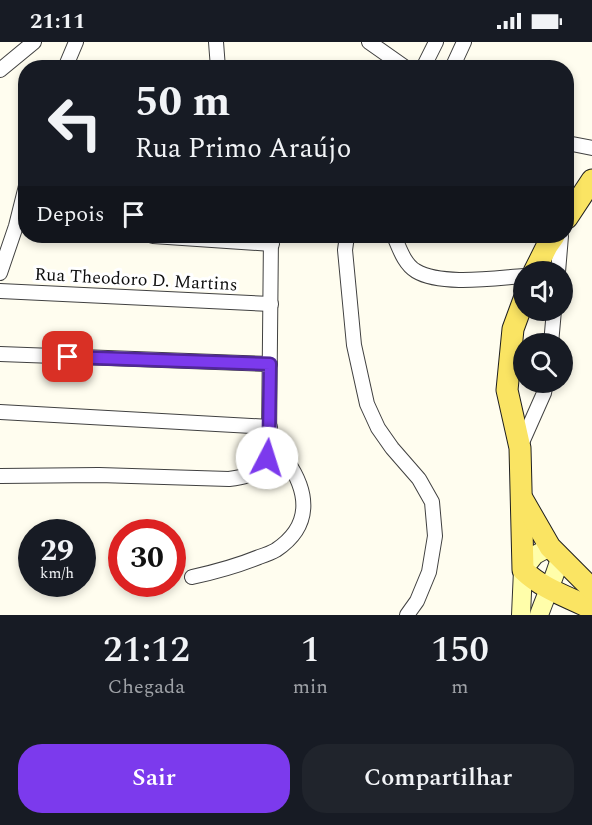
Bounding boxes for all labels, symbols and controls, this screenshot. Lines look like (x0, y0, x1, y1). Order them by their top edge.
text: 21:11 (30, 5, 85, 38)
text: 50 m (135, 71, 230, 134)
icon: left (36, 84, 114, 162)
text: Rua Primo Araújo (135, 128, 351, 170)
text: Depois (36, 198, 105, 231)
icon: arrive (117, 198, 150, 231)
street label: Rua Theodoro D. Martins (34, 261, 238, 298)
map controls (513, 261, 573, 393)
button: sound (513, 261, 573, 321)
pin (42, 331, 93, 382)
button: search (513, 333, 573, 393)
icon: arrive (51, 340, 84, 373)
position arrow (235, 426, 299, 490)
speed limit sign: 30 (108, 519, 186, 597)
text: 29 (40, 528, 74, 574)
text: km/h (40, 562, 74, 585)
text: 21:12 (103, 623, 190, 678)
text: 1 (301, 623, 320, 678)
text: 150 (431, 623, 489, 678)
text: Chegada (108, 672, 185, 702)
text: min (293, 672, 328, 702)
text: m (451, 672, 469, 702)
button: Sair (18, 744, 290, 813)
button: Compartilhar (302, 744, 574, 813)

